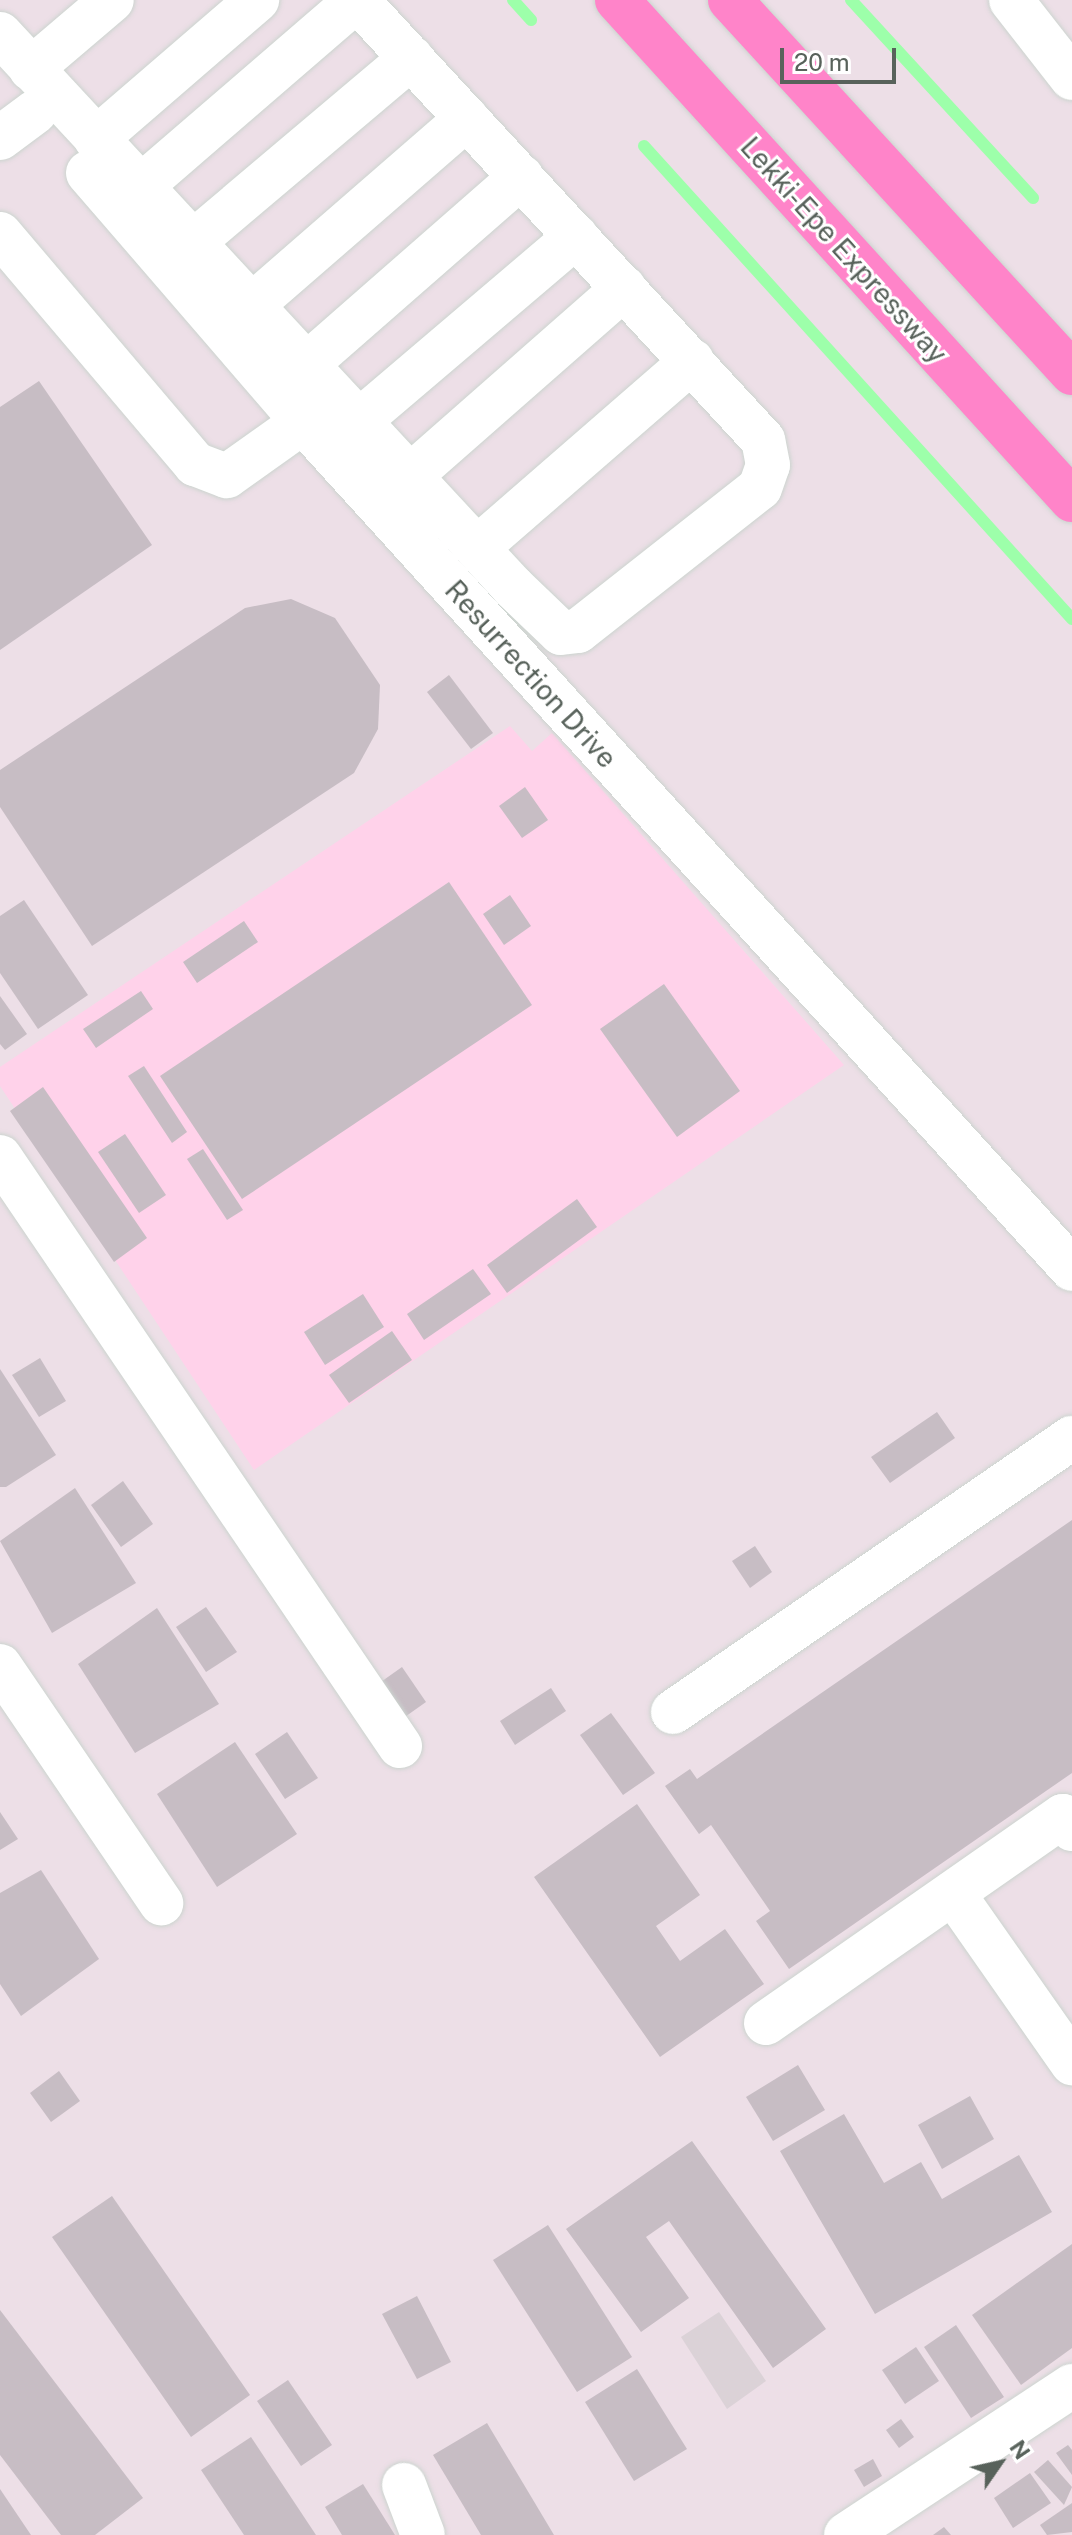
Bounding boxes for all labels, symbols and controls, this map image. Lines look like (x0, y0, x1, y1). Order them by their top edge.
scale bar (784, 32, 900, 82)
text: 20 m (794, 48, 850, 76)
street label: Lekki-Epe Expressway (734, 130, 954, 370)
street label: Resurrection Drive (438, 573, 624, 775)
north arrow (960, 2423, 1040, 2503)
text: N (1004, 2435, 1035, 2464)

